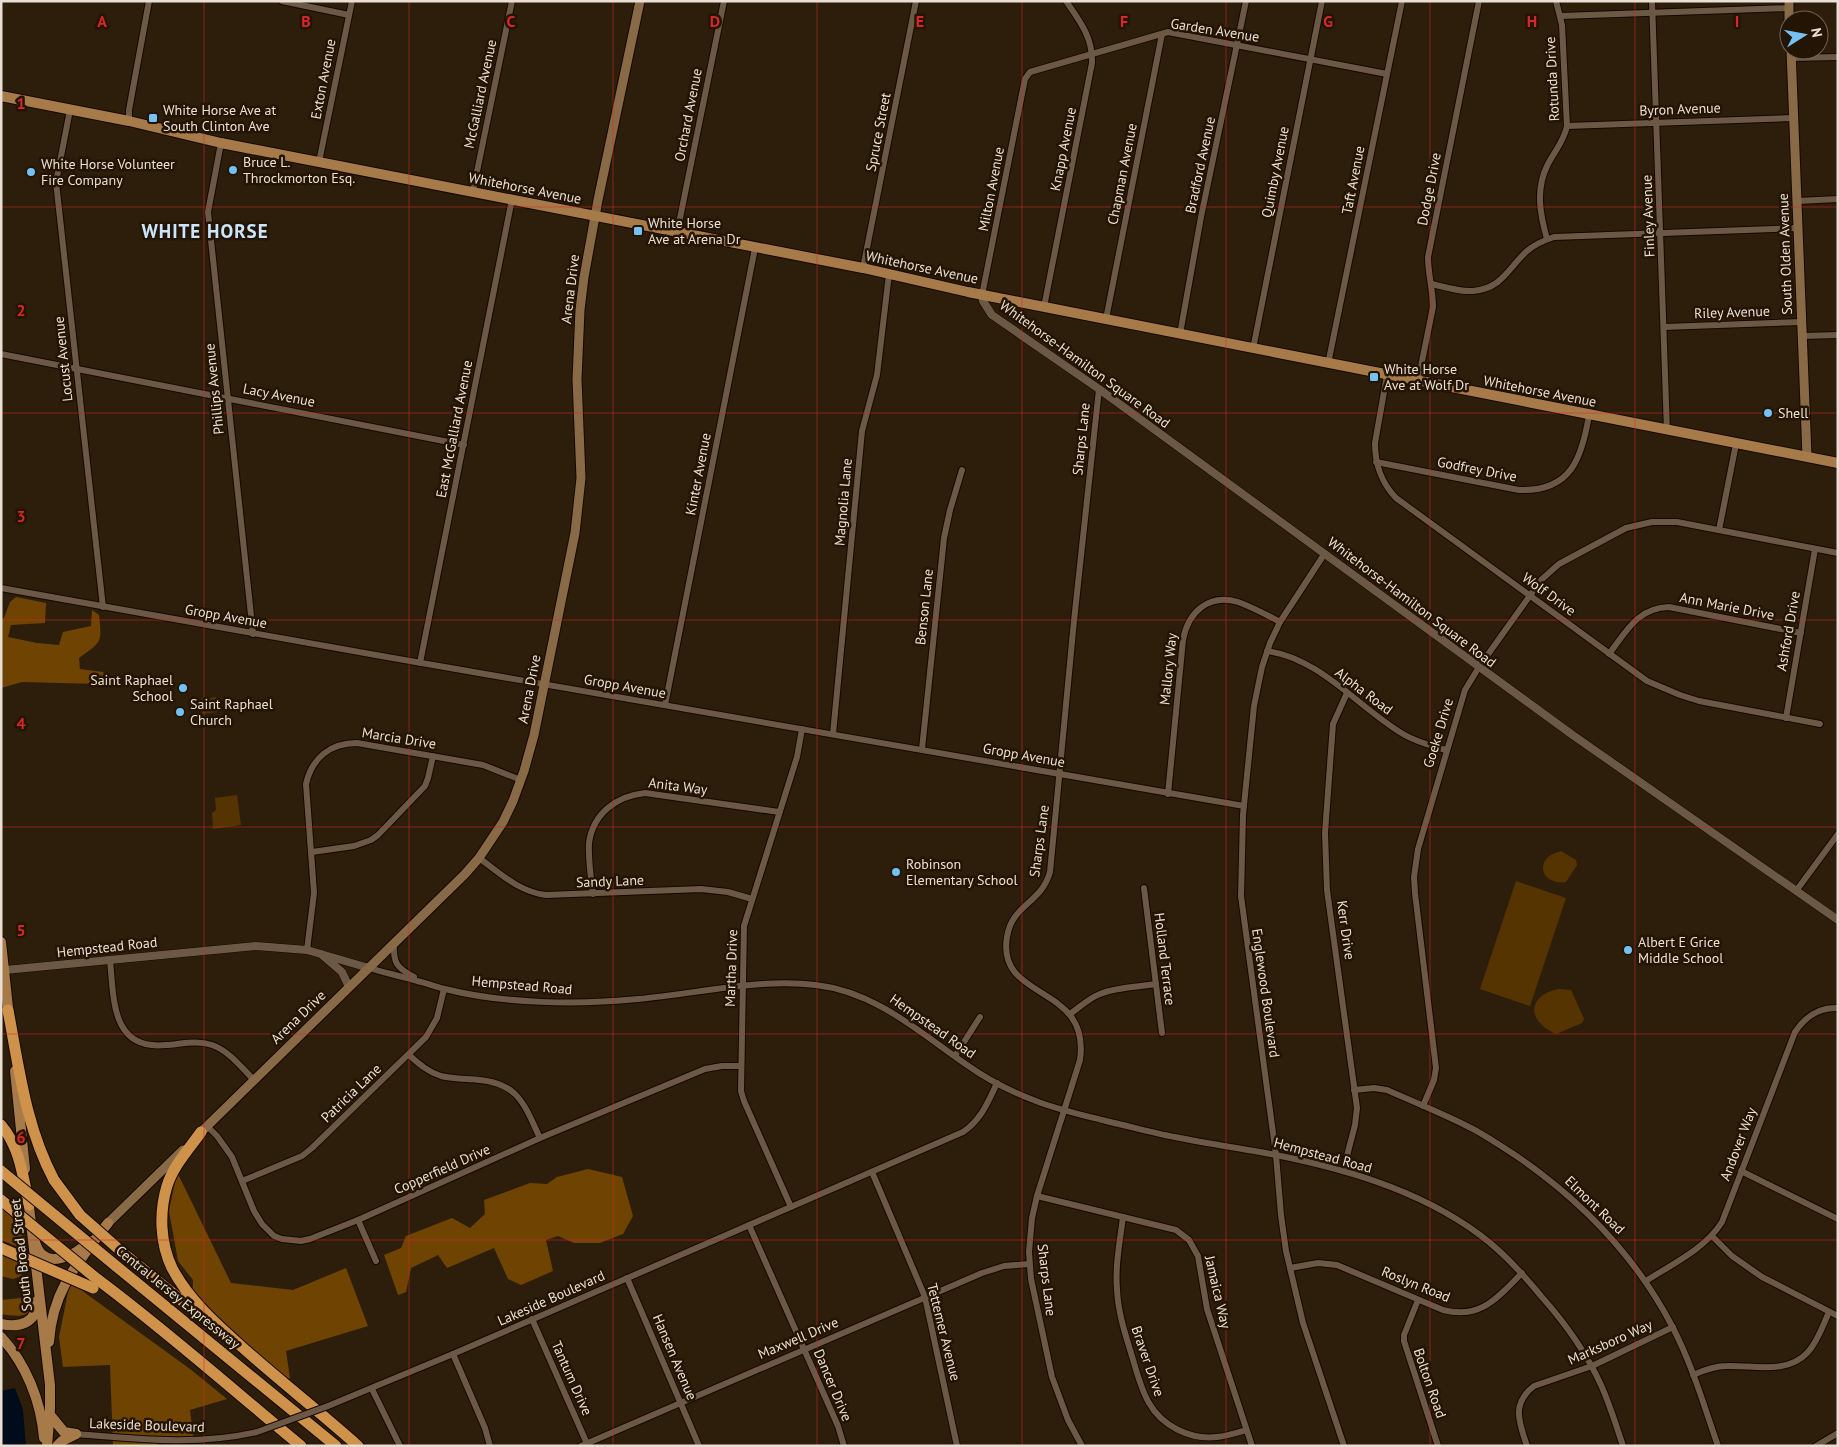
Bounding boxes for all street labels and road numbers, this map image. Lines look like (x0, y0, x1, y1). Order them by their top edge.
street label: Garden Avenue (1169, 14, 1261, 46)
street label: Rotunda Drive (1541, 36, 1563, 122)
street label: Exton Avenue (306, 37, 340, 121)
street label: McGalliard Avenue (460, 38, 500, 150)
street label: Orchard Avenue (670, 67, 706, 163)
street label: Spruce Street (862, 91, 895, 173)
street label: Byron Avenue (1639, 99, 1721, 119)
street label: Knapp Avenue (1046, 106, 1080, 192)
street label: Bradford Avenue (1181, 115, 1219, 215)
street label: Chapman Avenue (1103, 122, 1141, 226)
street label: Quimby Avenue (1257, 125, 1293, 219)
street label: Taft Avenue (1338, 144, 1368, 216)
street label: Milton Avenue (974, 145, 1008, 233)
street label: Dodge Drive (1413, 151, 1445, 227)
street label: Whitehorse Avenue (467, 168, 583, 208)
street label: Finley Avenue (1638, 174, 1658, 258)
street label: South Olden Avenue (1774, 193, 1796, 315)
street label: Whitehorse Avenue (864, 246, 980, 288)
street label: Arena Drive (557, 253, 583, 325)
street label: Whitehorse-Hamilton Square Road (996, 296, 1174, 432)
street label: Riley Avenue (1694, 302, 1770, 322)
street label: Locust Avenue (50, 316, 76, 402)
street label: Phillips Avenue (200, 342, 228, 436)
street label: East McGalliard Avenue (432, 359, 476, 499)
street label: Whitehorse Avenue (1482, 371, 1598, 411)
street label: Lacy Avenue (241, 379, 317, 411)
street label: Sharps Lane (1068, 402, 1094, 476)
street label: Kinter Avenue (681, 431, 715, 517)
street label: Godfrey Drive (1436, 452, 1518, 486)
street label: Magnolia Lane (830, 457, 856, 547)
street label: Whitehorse-Hamilton Square Road (1324, 533, 1500, 671)
street label: Benson Lane (911, 568, 937, 646)
street label: Wolf Drive (1519, 568, 1579, 620)
street label: Ann Marie Drive (1678, 588, 1776, 624)
street label: Ashford Drive (1772, 590, 1804, 672)
street label: Gropp Avenue (184, 600, 268, 632)
street label: Mallory Way (1155, 632, 1181, 706)
street label: Arena Drive (514, 653, 544, 725)
street label: Alpha Road (1331, 663, 1397, 719)
street label: Gropp Avenue (583, 670, 667, 702)
street label: Goeke Drive (1419, 696, 1457, 770)
street label: Marcia Drive (361, 723, 437, 753)
street label: Gropp Avenue (982, 739, 1066, 771)
street label: Anita Way (647, 773, 709, 799)
street label: Sharps Lane (1025, 804, 1053, 878)
street label: Sandy Lane (576, 871, 644, 891)
street label: Kerr Drive (1333, 899, 1359, 961)
street label: Holland Terrace (1150, 912, 1180, 1006)
street label: Englewood Boulevard (1248, 927, 1284, 1059)
street label: Martha Drive (721, 929, 741, 1007)
street label: Hempstead Road (56, 933, 158, 961)
street label: Hempstead Road (471, 972, 573, 998)
street label: Arena Drive (267, 986, 329, 1048)
street label: Hempstead Road (887, 990, 979, 1062)
street label: Patricia Lane (317, 1060, 385, 1126)
street label: Andover Way (1716, 1104, 1760, 1183)
street label: Hempstead Road (1272, 1133, 1374, 1177)
street label: Copperfield Drive (391, 1140, 493, 1198)
street label: Elmont Road (1561, 1172, 1629, 1238)
street label: South Broad Street (6, 1198, 36, 1312)
street label: Central Jersey Expressway (112, 1241, 244, 1353)
street label: Sharps Lane (1034, 1243, 1060, 1317)
street label: Jamaica Way (1201, 1253, 1235, 1331)
street label: Roslyn Road (1379, 1262, 1453, 1306)
street label: Lakeside Boulevard (494, 1266, 608, 1330)
street label: Tettemer Avenue (923, 1281, 965, 1383)
street label: Hansen Avenue (649, 1311, 701, 1403)
street label: Maxwell Drive (755, 1313, 841, 1363)
street label: Marksboro Way (1565, 1315, 1656, 1369)
street label: Braver Drive (1128, 1323, 1168, 1399)
street label: Tantum Drive (548, 1338, 596, 1418)
street label: Dancer Drive (810, 1346, 856, 1424)
street label: Bolton Road (1410, 1346, 1450, 1420)
street label: Lakeside Boulevard (89, 1414, 205, 1436)

